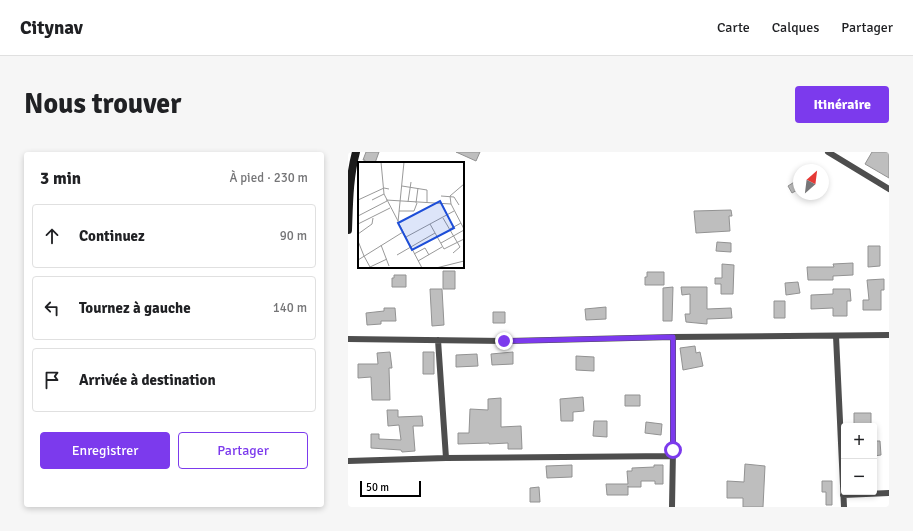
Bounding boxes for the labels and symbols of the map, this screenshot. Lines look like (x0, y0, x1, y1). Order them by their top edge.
inset map (358, 162, 464, 268)
north arrow (793, 164, 829, 200)
route end (495, 332, 513, 350)
route start (664, 441, 682, 459)
scale bar (360, 479, 421, 498)

